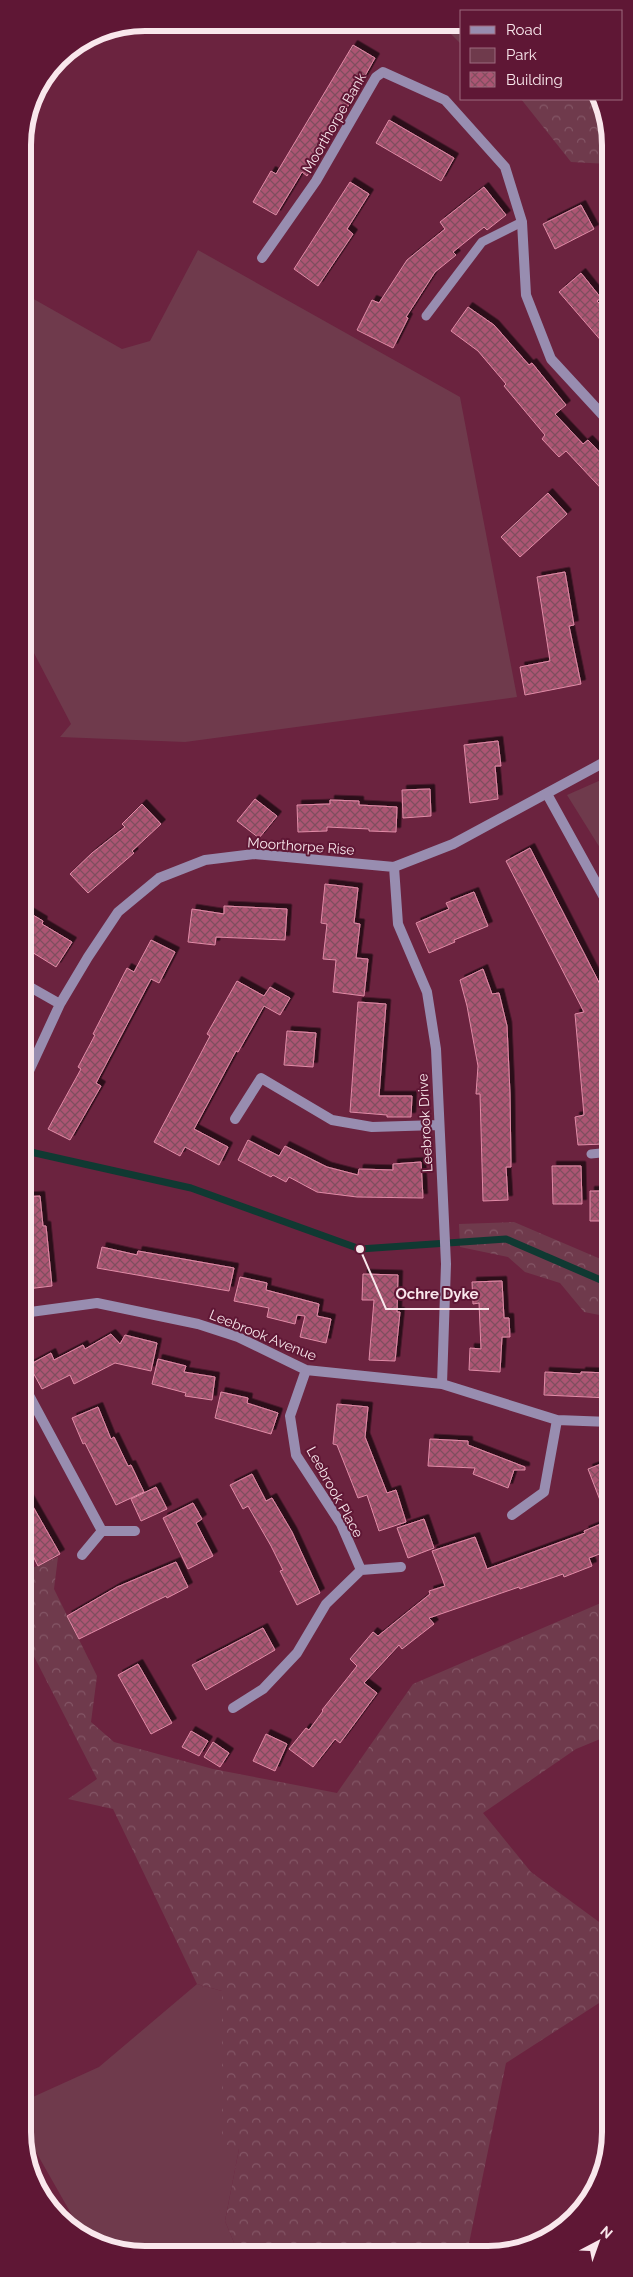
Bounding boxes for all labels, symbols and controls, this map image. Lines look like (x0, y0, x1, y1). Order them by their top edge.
legend (460, 10, 623, 100)
text: Road (506, 21, 542, 39)
text: Park (506, 46, 537, 64)
street label: Moorthorpe Bank (299, 70, 369, 176)
text: Building (506, 71, 563, 89)
street label: Moorthorpe Rise (247, 834, 355, 858)
street label: Leebrook Drive (414, 1073, 436, 1173)
callout: Ochre Dyke (386, 1279, 489, 1309)
text: Ochre Dyke (395, 1285, 479, 1303)
street label: Leebrook Avenue (207, 1306, 319, 1364)
street label: Leebrook Place (303, 1444, 367, 1540)
north arrow (573, 2217, 623, 2267)
text: N (597, 2223, 616, 2242)

